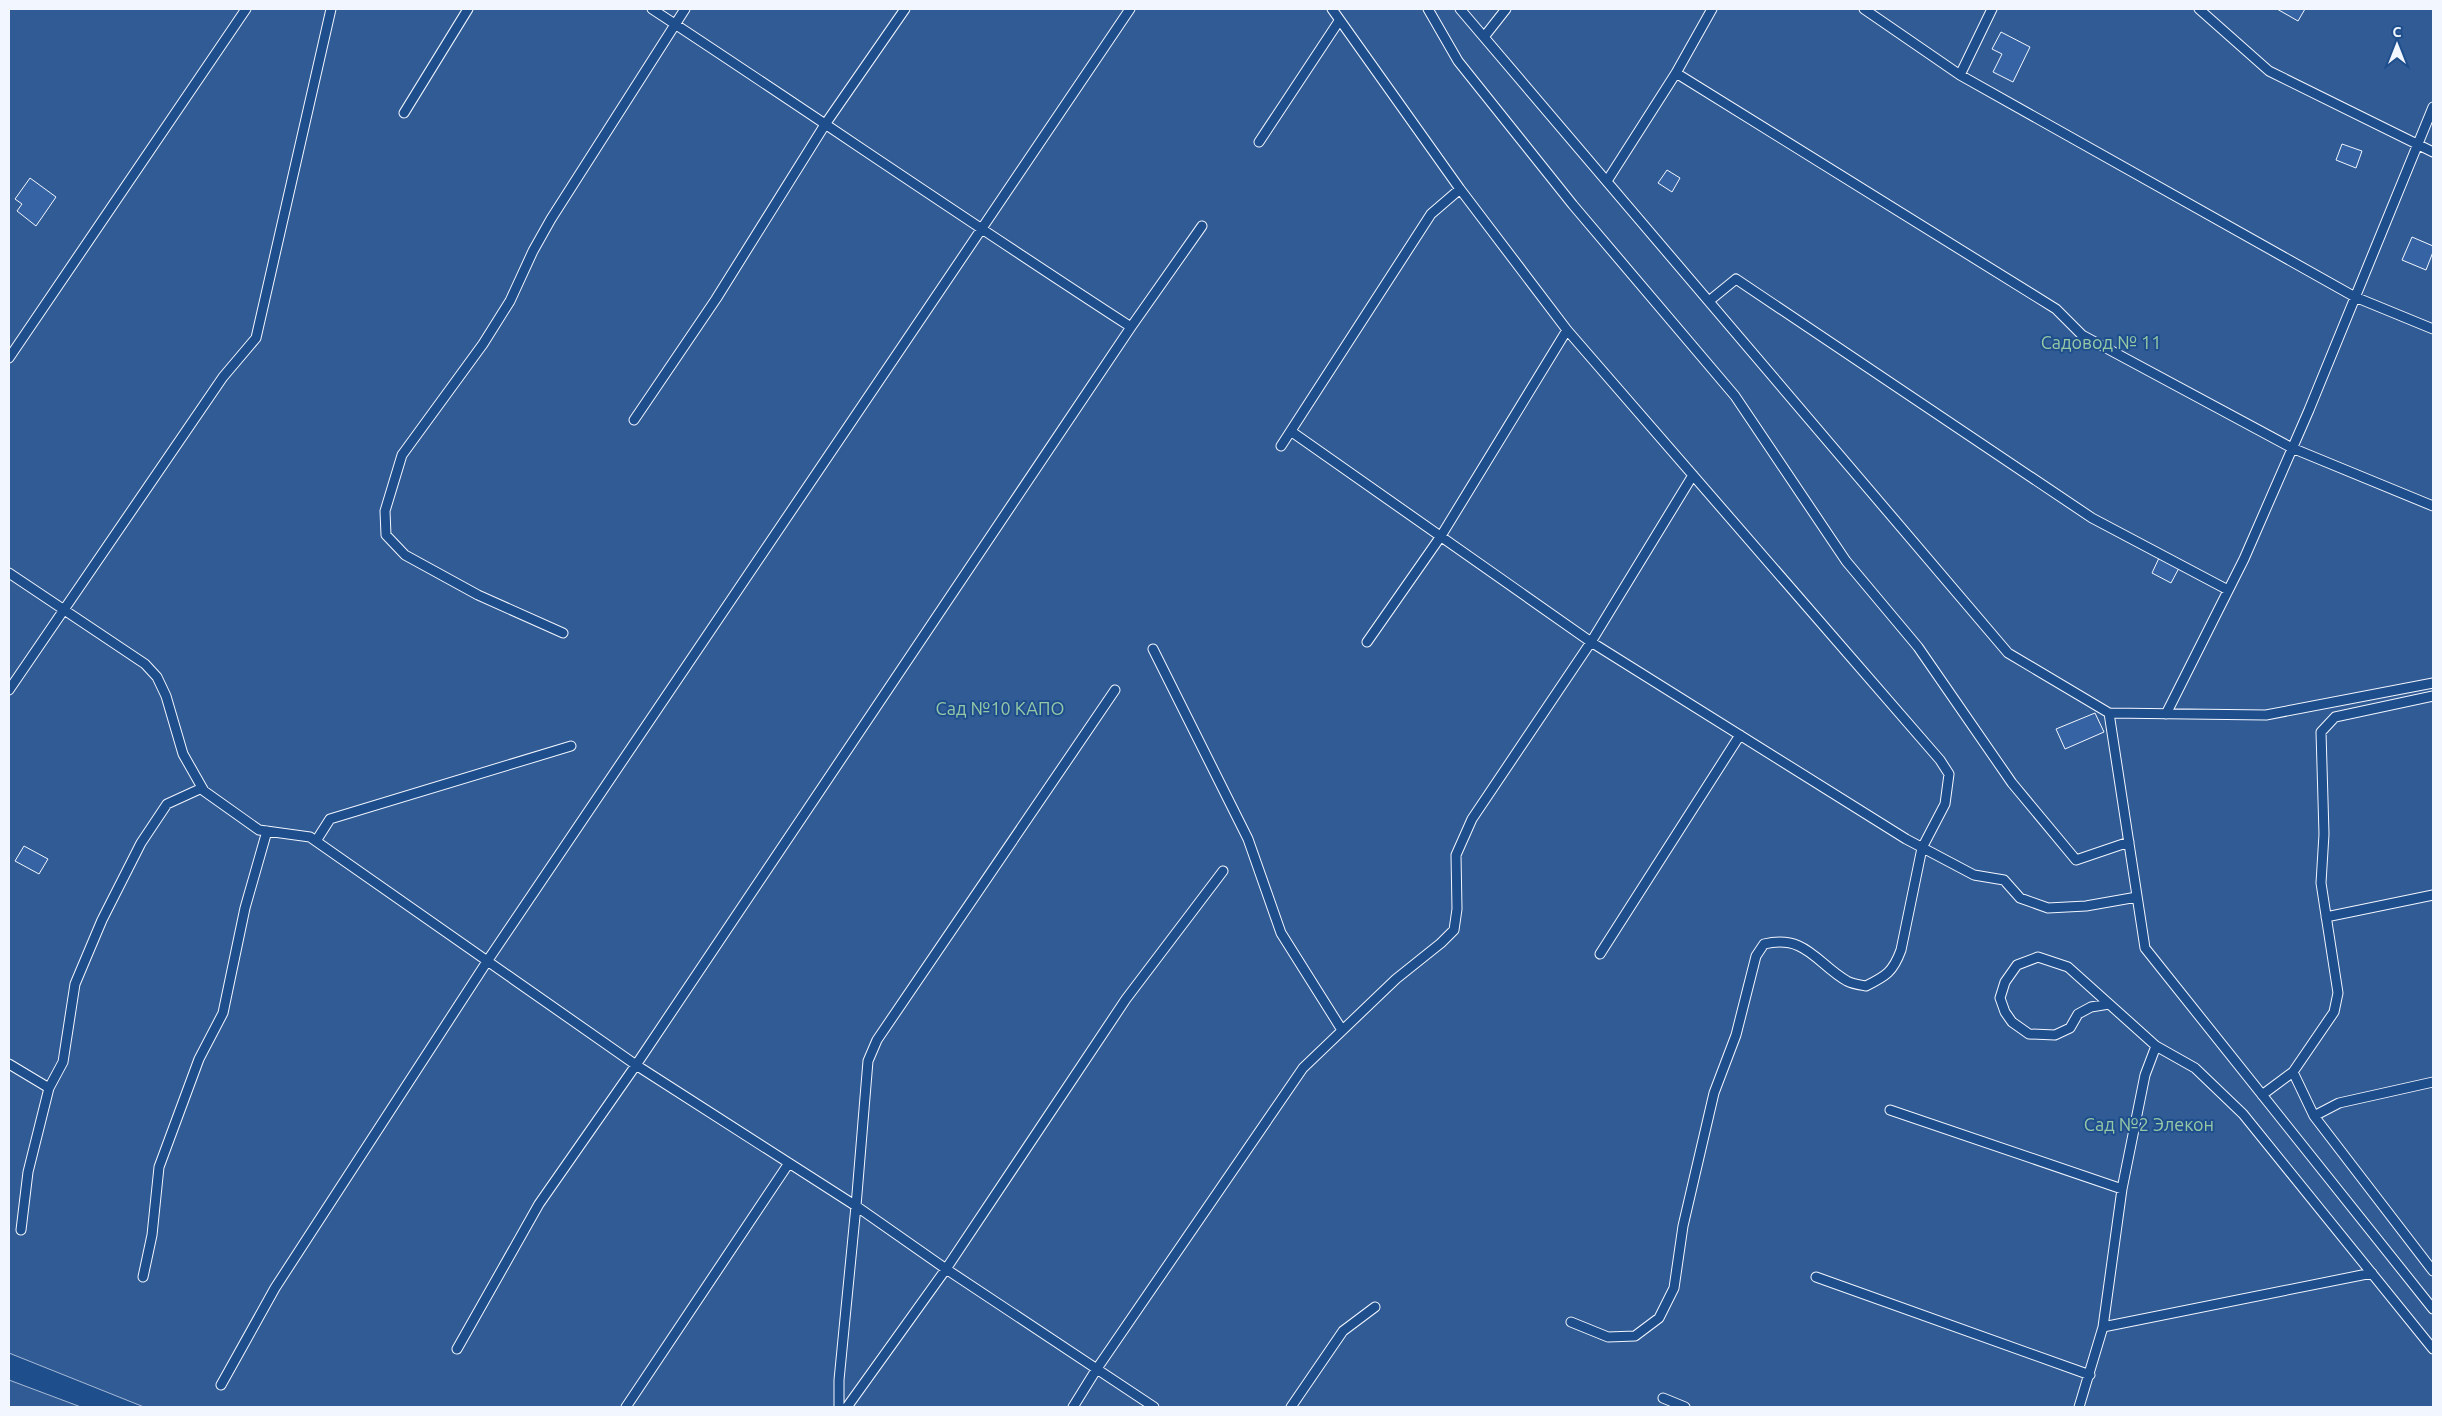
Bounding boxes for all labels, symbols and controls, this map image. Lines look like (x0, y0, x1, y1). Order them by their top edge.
north arrow (2372, 20, 2422, 70)
text: С (2393, 24, 2402, 40)
park label: Садовод № 11 (2041, 332, 2161, 352)
park label: Сад №10 КАПО (936, 698, 1064, 718)
park label: Сад №2 Элекон (2084, 1114, 2214, 1134)

